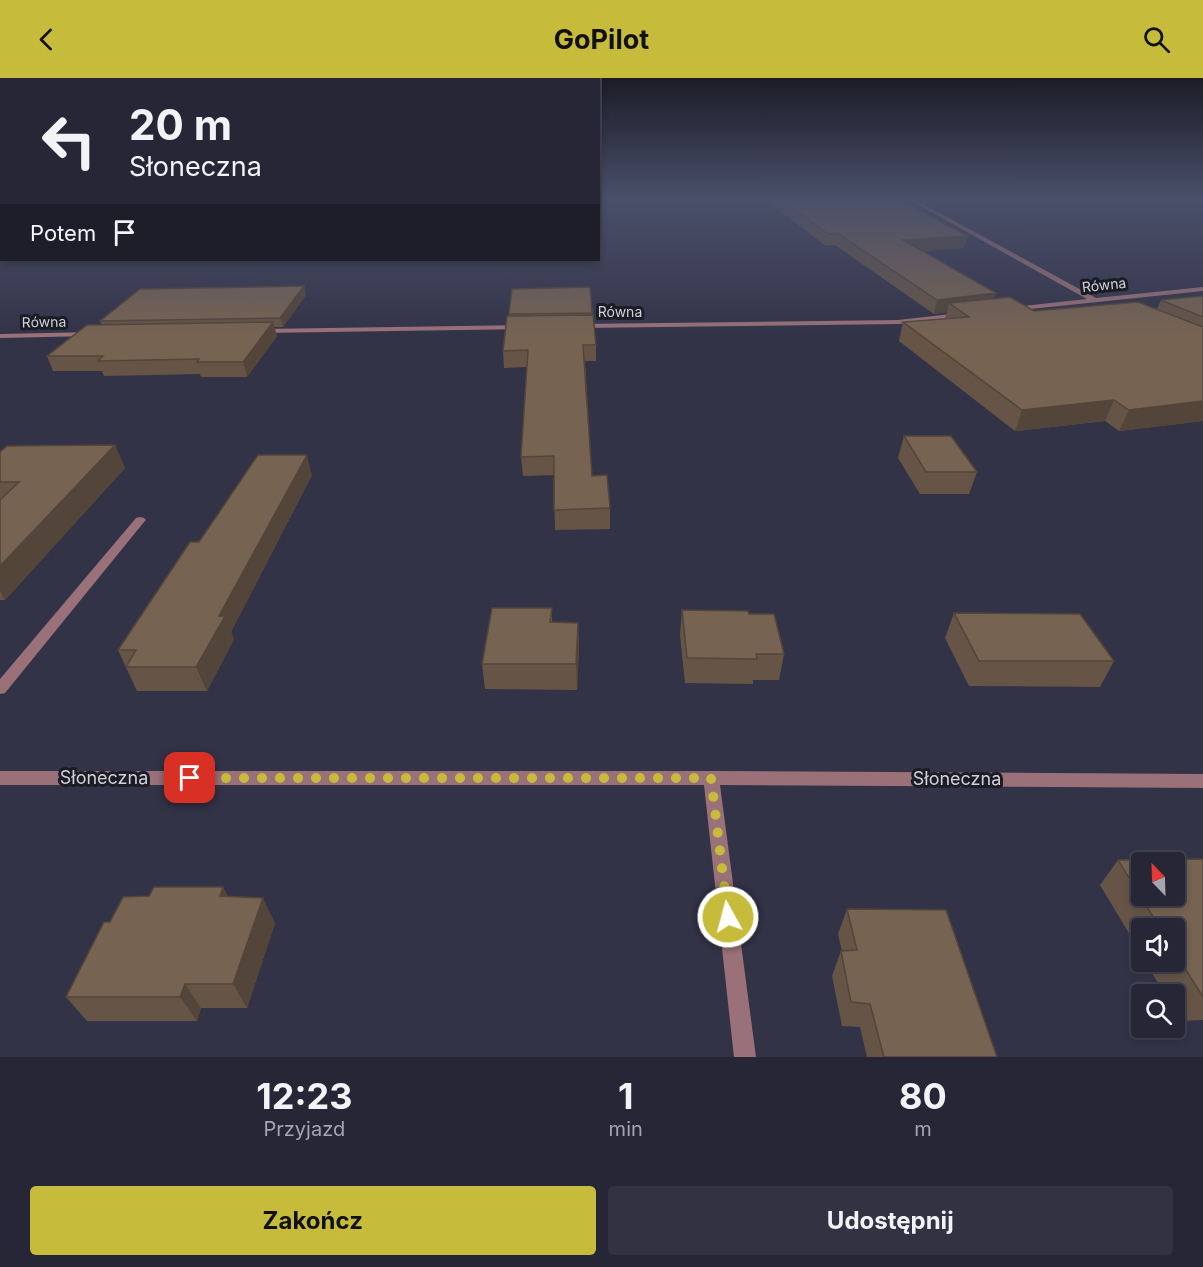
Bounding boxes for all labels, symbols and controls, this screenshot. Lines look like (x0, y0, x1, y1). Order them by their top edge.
icon: back (30, 23, 63, 56)
text: GoPilot (554, 23, 649, 56)
icon: search (1140, 23, 1173, 56)
text: 20 m (129, 99, 232, 150)
icon: left (30, 102, 108, 180)
text: Słoneczna (129, 150, 262, 183)
icon: arrive (108, 216, 141, 249)
text: Potem (30, 220, 96, 246)
street label: Równa (1081, 274, 1127, 295)
street label: Równa (598, 303, 642, 320)
street label: Równa (22, 313, 66, 330)
pin (164, 752, 215, 803)
icon: arrive (173, 761, 206, 794)
street label: Słoneczna (60, 767, 148, 788)
street label: Słoneczna (913, 768, 1001, 789)
north arrow (1131, 852, 1185, 906)
map controls (1131, 852, 1185, 1038)
position arrow (696, 885, 760, 949)
button: sound (1131, 918, 1185, 972)
button: search (1131, 984, 1185, 1038)
text: 12:23 (256, 1074, 352, 1118)
text: 1 (618, 1074, 633, 1118)
text: 80 (899, 1074, 947, 1118)
text: Przyjazd (263, 1117, 345, 1141)
text: min (609, 1117, 643, 1141)
text: m (914, 1117, 932, 1141)
button: Zakończ (30, 1186, 596, 1255)
button: Udostępnij (608, 1186, 1173, 1255)

